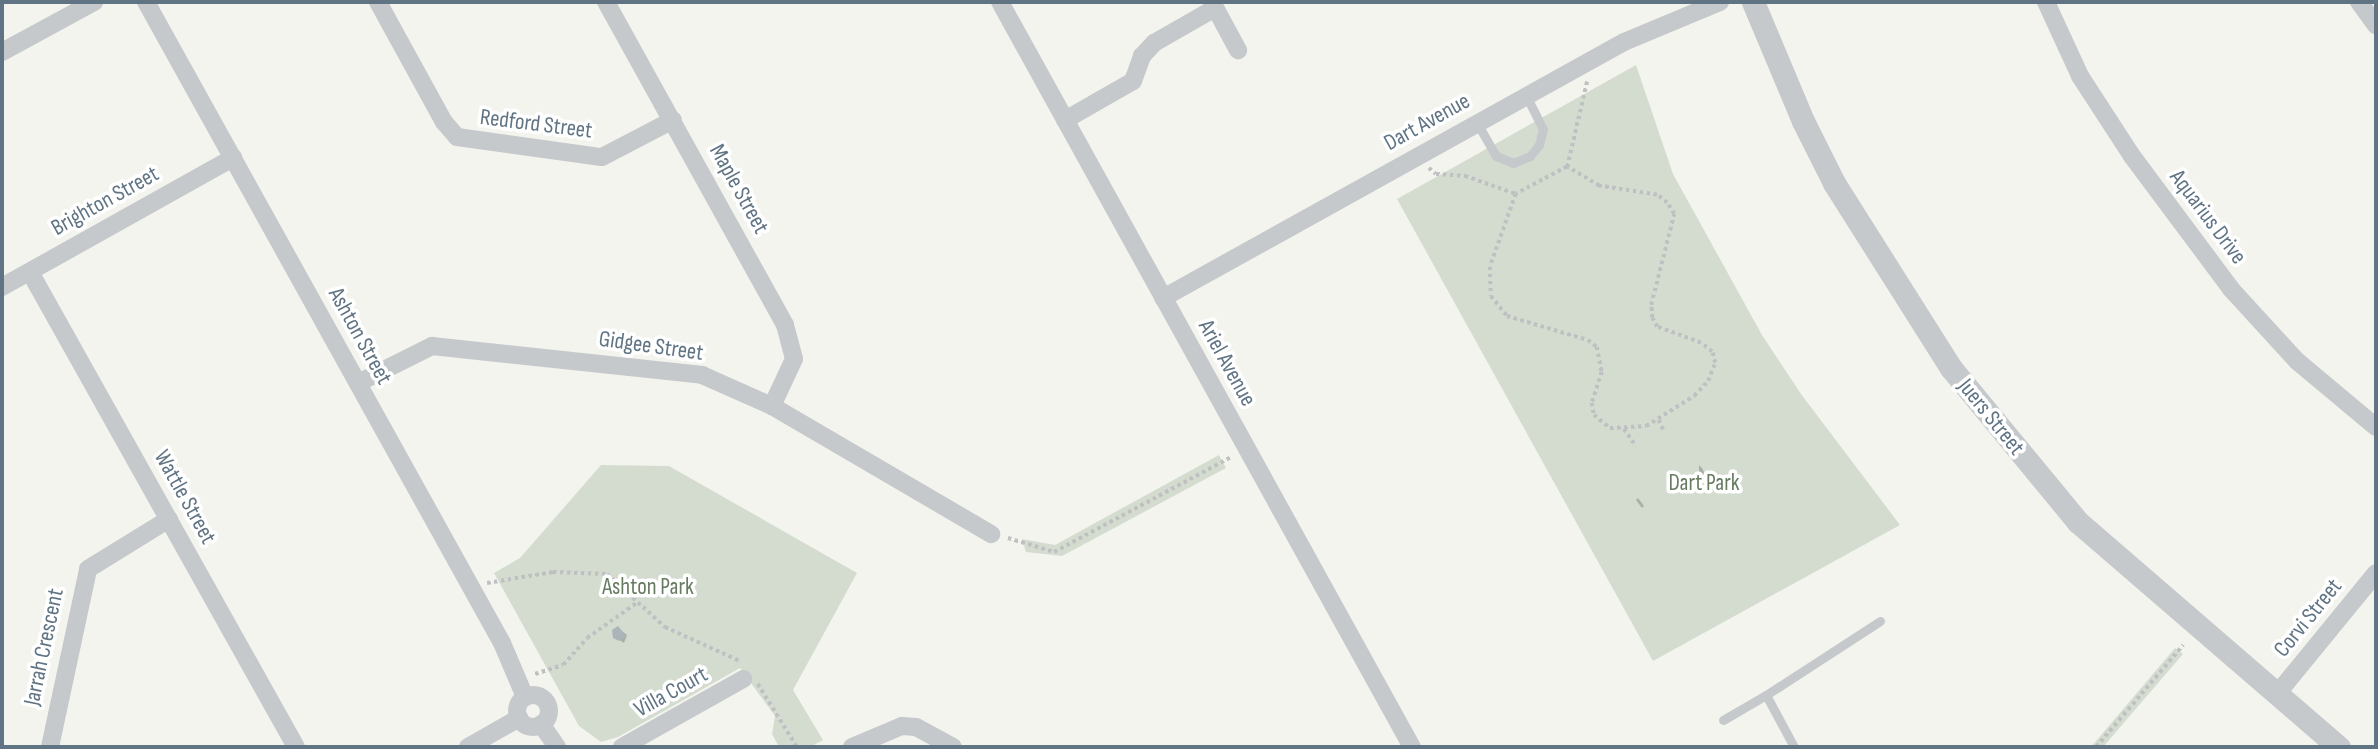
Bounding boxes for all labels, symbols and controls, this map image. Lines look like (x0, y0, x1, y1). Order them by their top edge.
street label: Dart Avenue (1379, 87, 1475, 157)
street label: Redford Street (478, 103, 594, 145)
street label: Maple Street (703, 140, 775, 238)
street label: Brighton Street (46, 160, 164, 242)
street label: Aquarius Drive (2164, 164, 2252, 270)
street label: Ashton Street (322, 283, 398, 389)
street label: Ariel Avenue (1192, 315, 1262, 411)
street label: Gidgee Street (597, 325, 705, 367)
street label: Juers Street (1952, 373, 2030, 461)
street label: Wattle Street (148, 445, 222, 549)
park label: Dart Park (1668, 469, 1740, 497)
park label: Ashton Park (602, 573, 694, 601)
street label: Corvi Street (2268, 573, 2348, 663)
street label: Jarrah Crescent (18, 586, 70, 708)
street label: Villa Court (629, 661, 713, 723)

